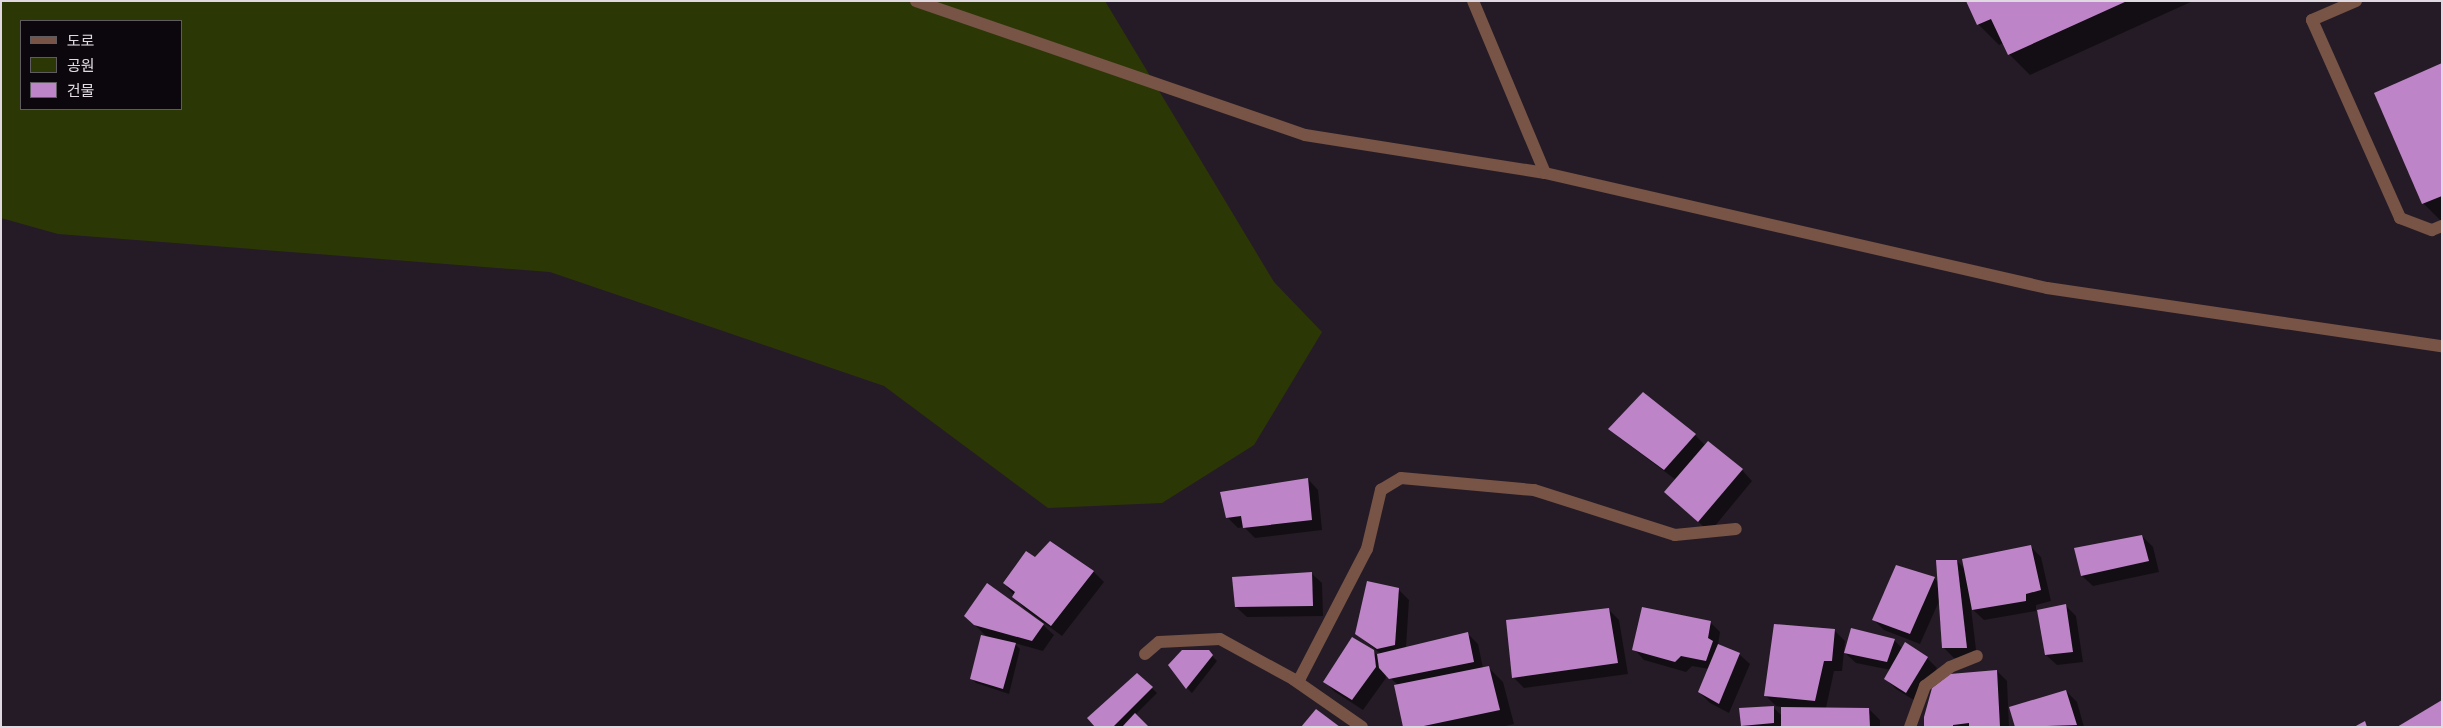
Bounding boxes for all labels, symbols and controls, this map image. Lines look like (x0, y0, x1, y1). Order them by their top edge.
legend (20, 20, 182, 110)
text: 도로 (67, 30, 95, 51)
text: 공원 (67, 55, 95, 76)
text: 건물 (67, 80, 95, 101)

